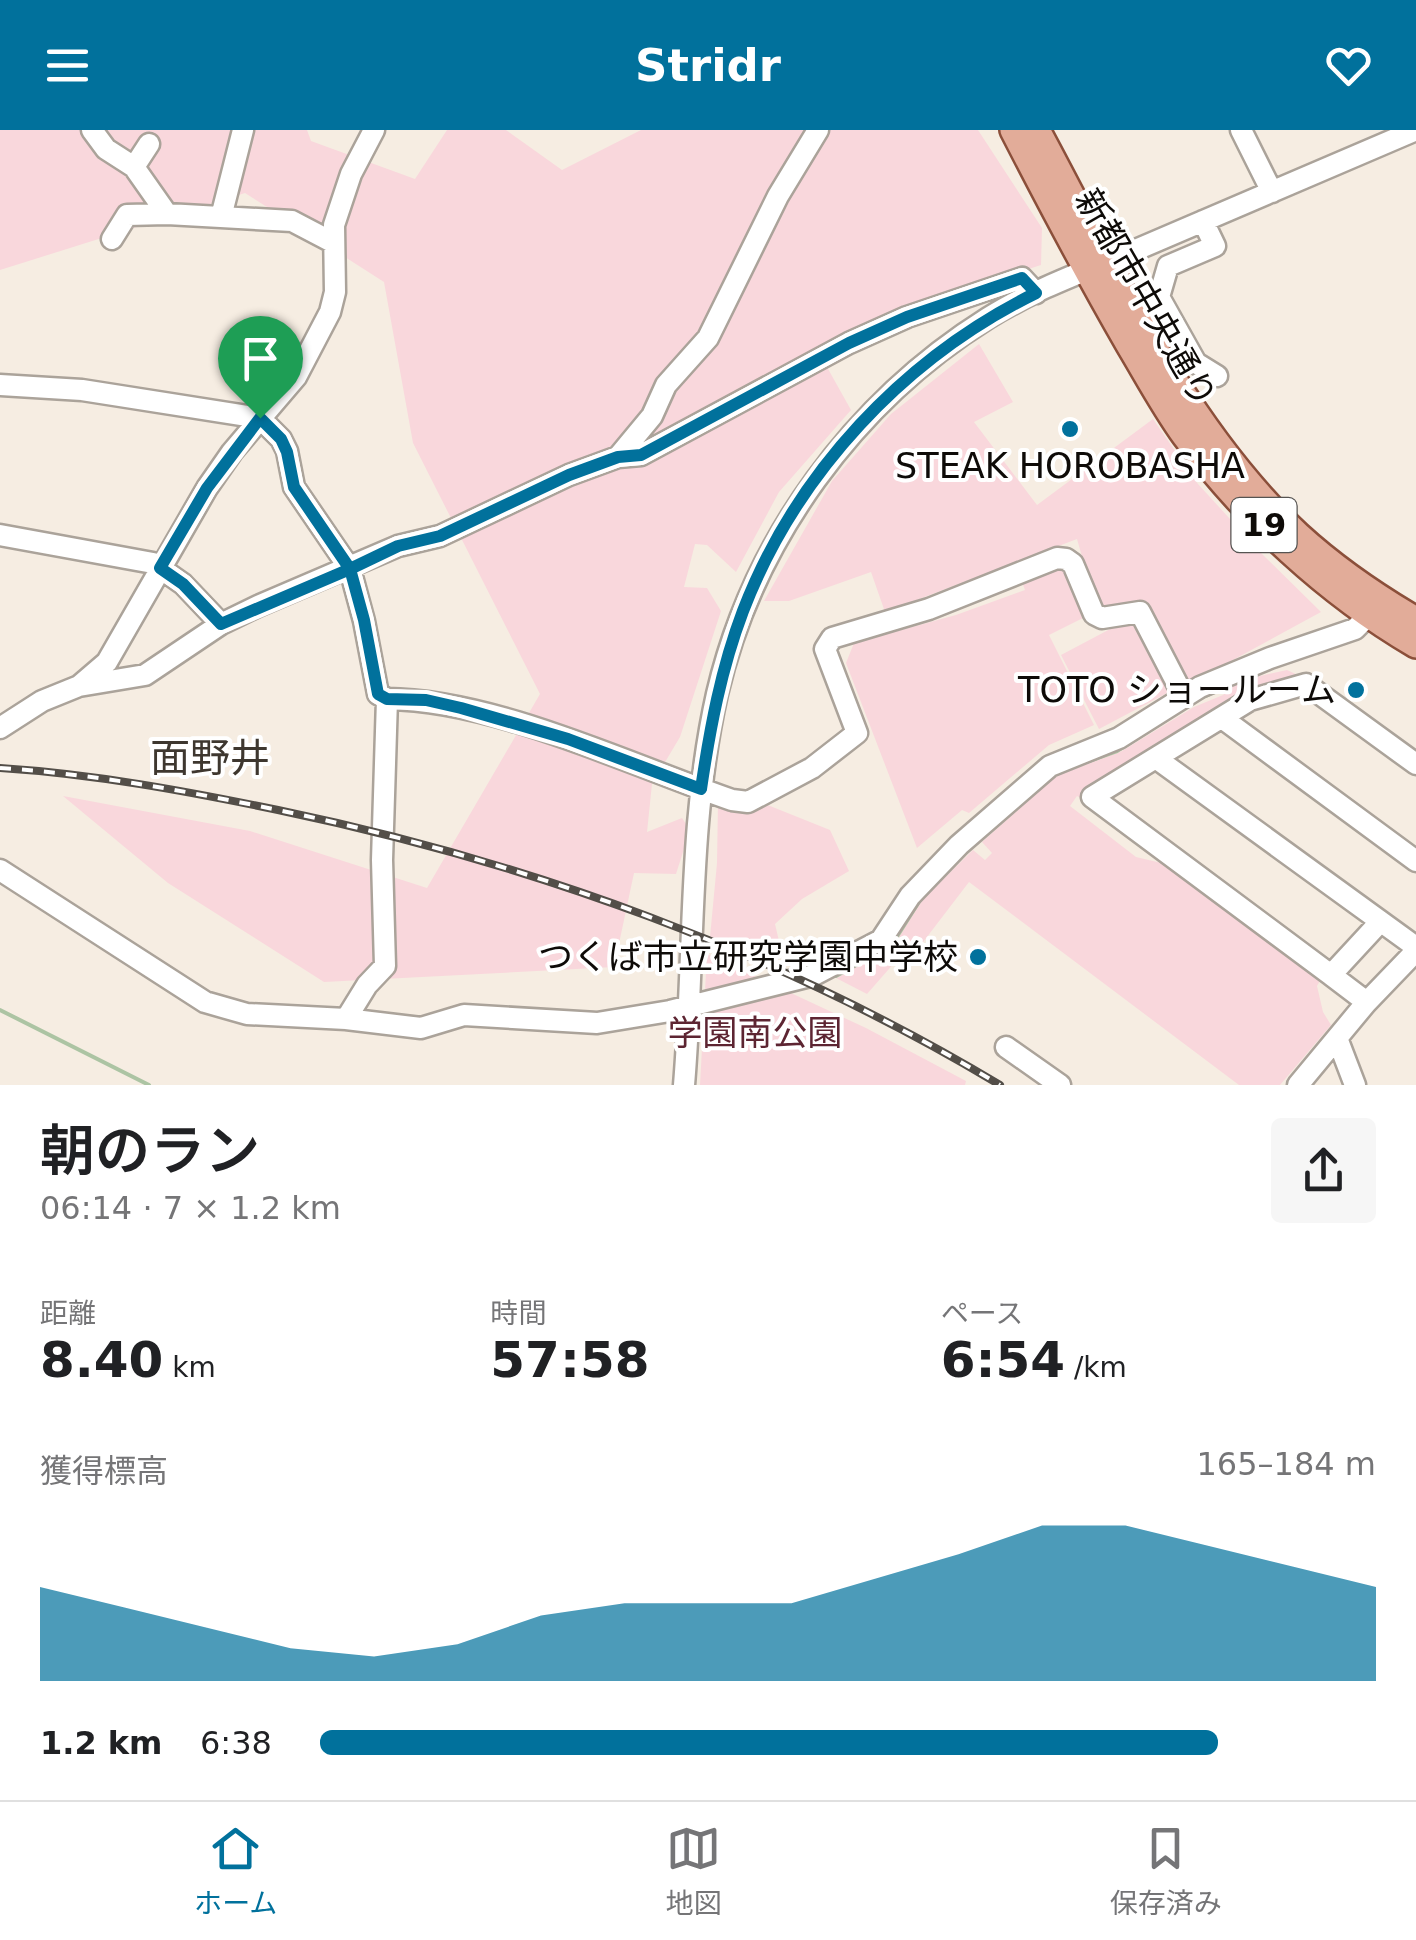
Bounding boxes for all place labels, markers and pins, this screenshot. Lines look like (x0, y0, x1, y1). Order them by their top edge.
pin (218, 316, 303, 419)
marker: STEAK HOROBASHA (1059, 418, 1081, 440)
place label: STEAK HOROBASHA (895, 446, 1245, 486)
place label: TOTO ショールーム (1017, 670, 1336, 710)
marker: TOTO ショールーム (1345, 679, 1367, 701)
place label: つくば市立研究学園中学校 (538, 937, 958, 977)
marker: つくば市立研究学園中学校 (967, 946, 989, 968)

